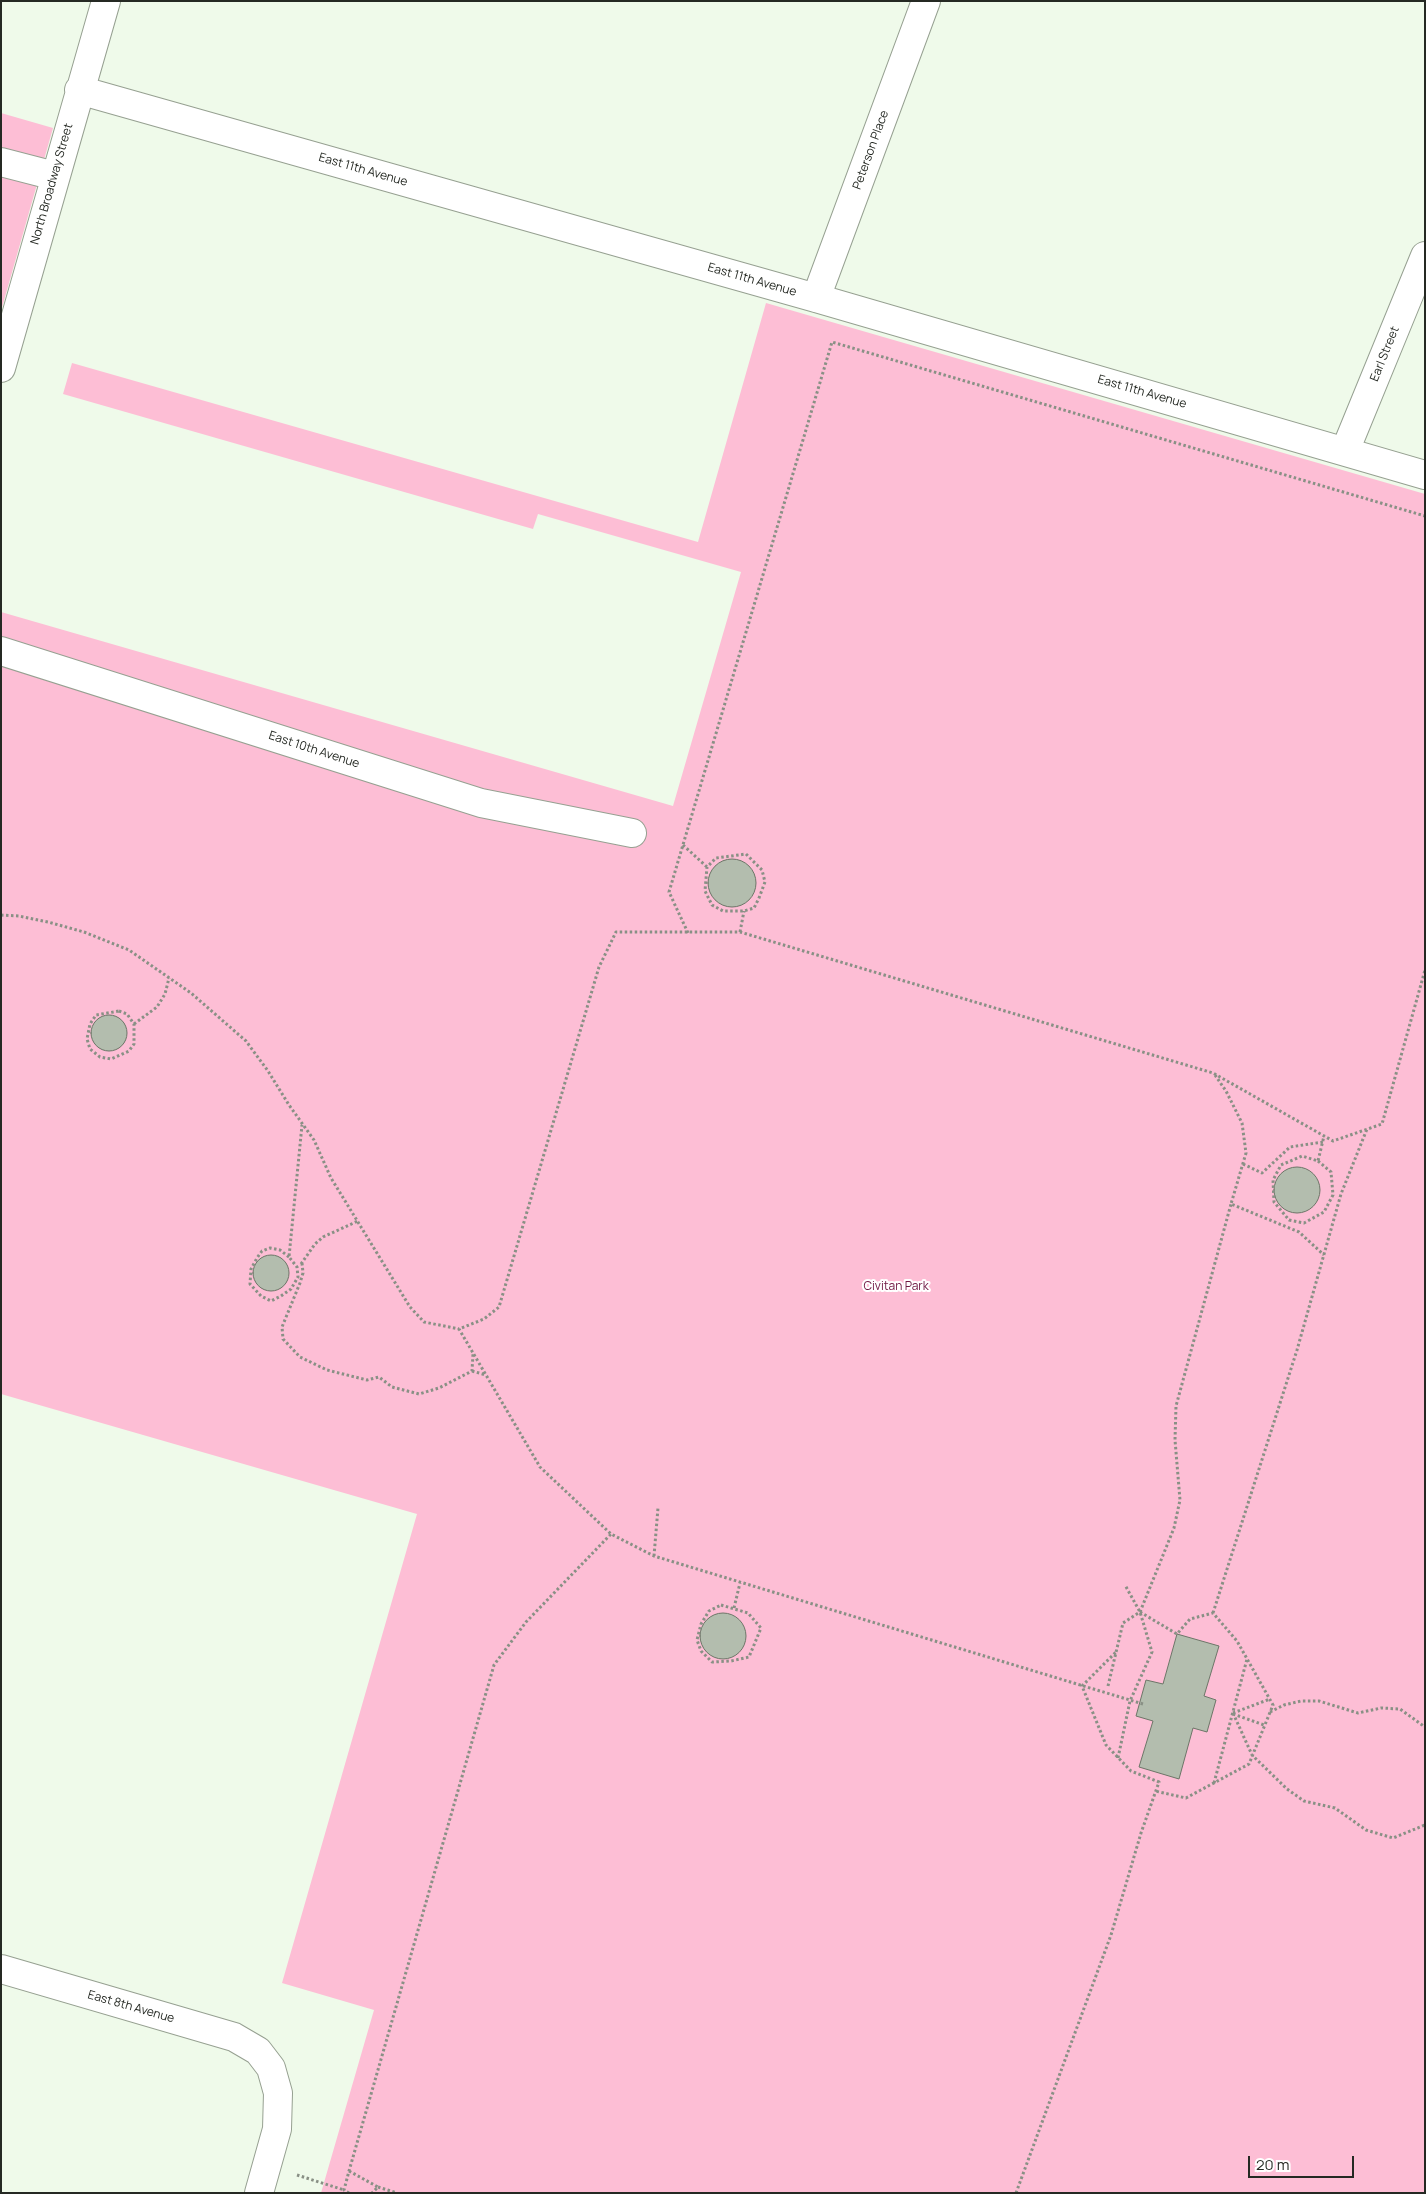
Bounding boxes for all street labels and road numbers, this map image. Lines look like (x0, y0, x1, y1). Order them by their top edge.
street label: Peterson Place (850, 109, 892, 191)
street label: North Broadway Street (28, 122, 76, 246)
street label: East 11th Avenue (317, 150, 409, 190)
street label: East 11th Avenue (706, 260, 798, 300)
street label: Earl Street (1367, 324, 1403, 384)
street label: East 11th Avenue (1096, 372, 1188, 412)
street label: East 10th Avenue (267, 729, 361, 771)
street label: East 8th Avenue (86, 1988, 176, 2026)

